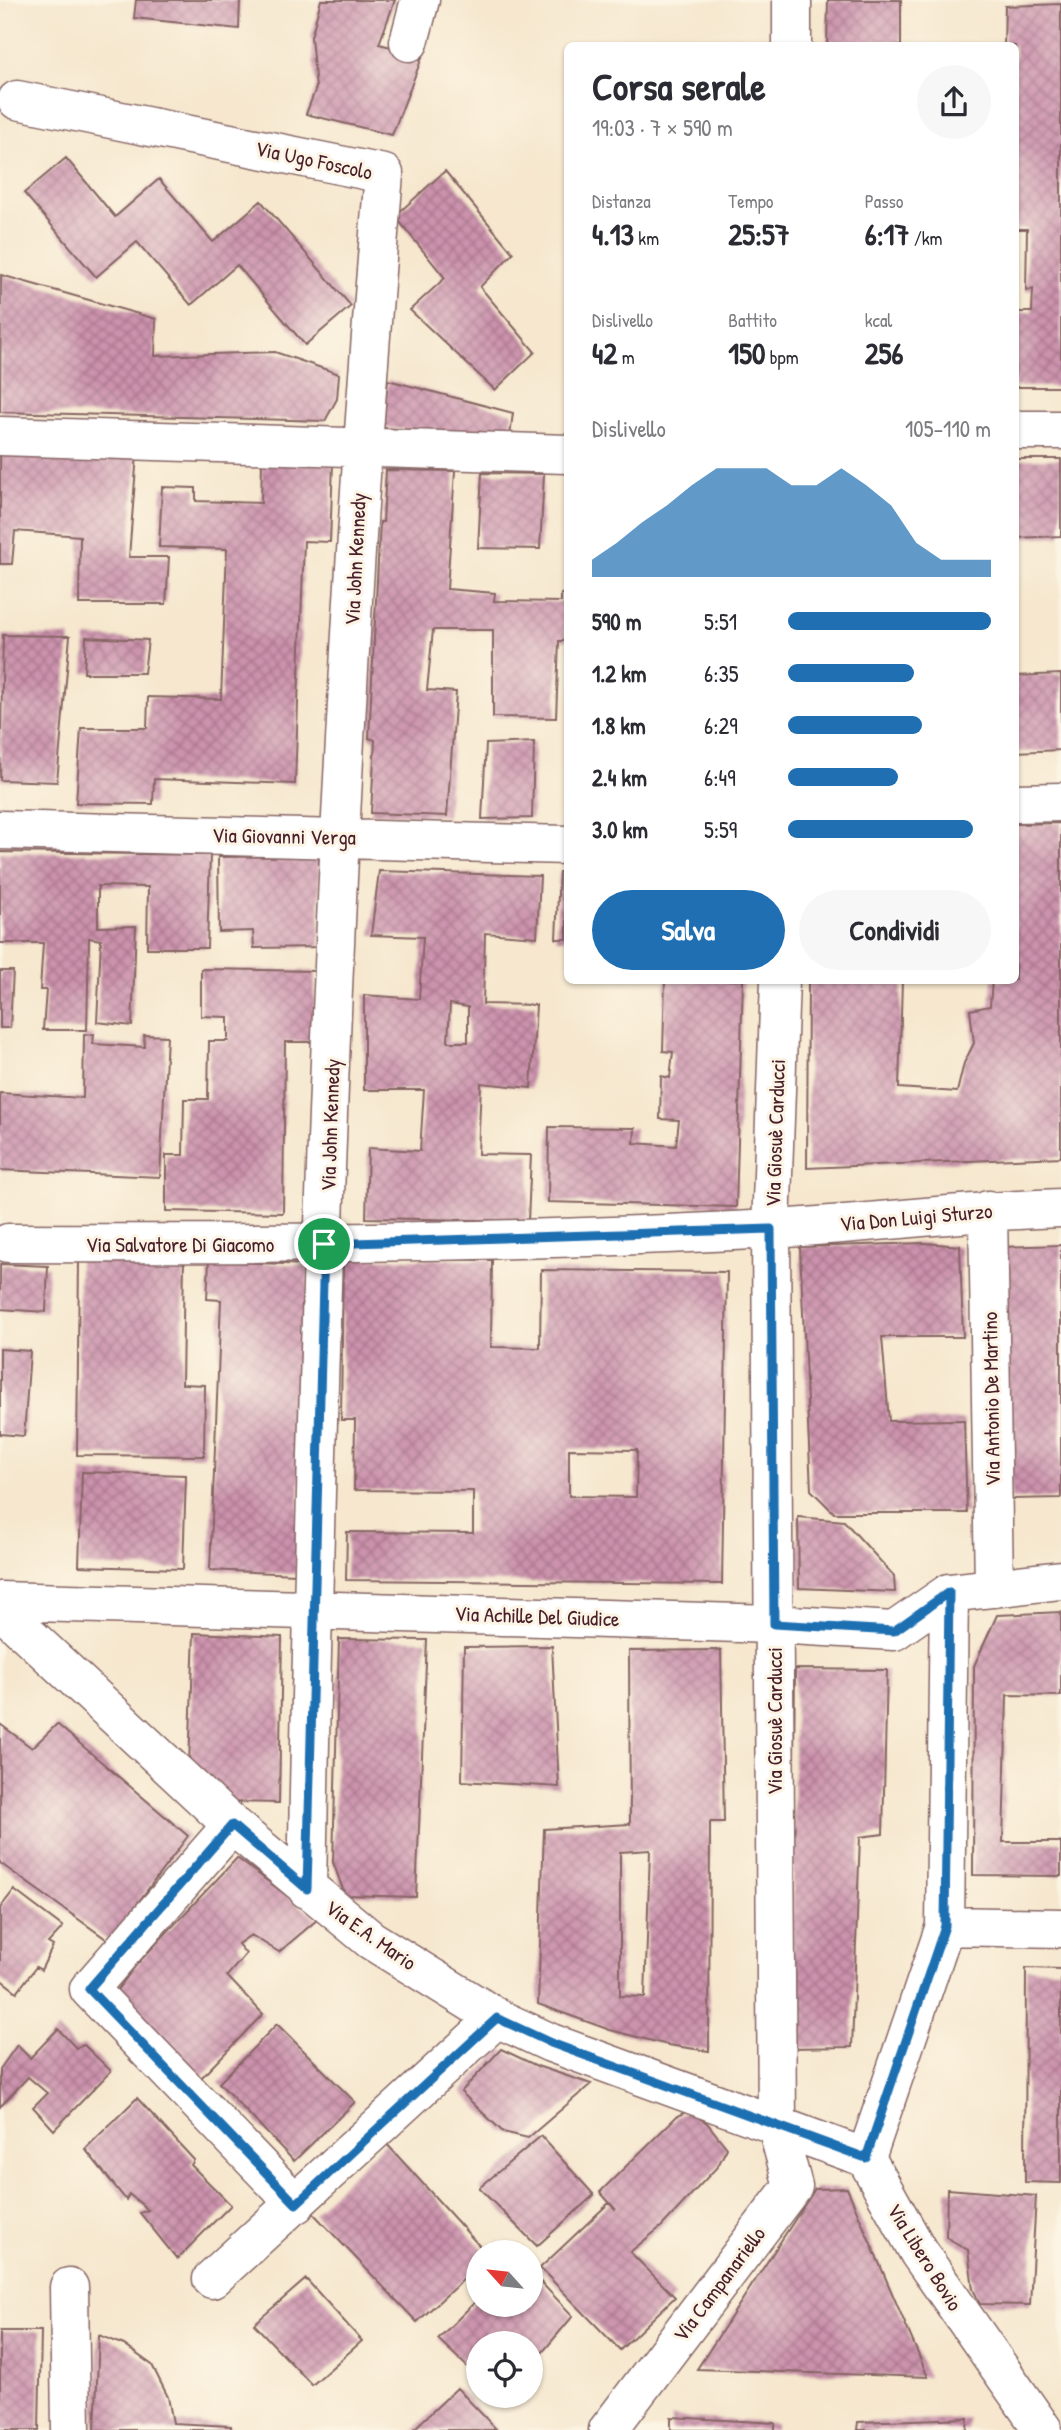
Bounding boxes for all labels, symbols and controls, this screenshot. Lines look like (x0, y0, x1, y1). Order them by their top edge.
text: Corsa serale (592, 60, 766, 112)
button: share (917, 65, 991, 139)
text: 19:03 · 7 × 590 m (592, 112, 733, 143)
street label: Via Ugo Foscolo (253, 133, 375, 187)
text: Distanza (592, 188, 651, 214)
text: Tempo (728, 188, 774, 214)
text: Passo (865, 188, 904, 214)
text: 4.13 (592, 214, 634, 254)
text: 25:57 (728, 214, 790, 254)
text: 6:17 (865, 214, 909, 254)
text: km (634, 225, 659, 251)
text: /km (909, 225, 943, 251)
text: Dislivello (592, 307, 653, 333)
text: Battito (728, 307, 777, 333)
text: kcal (865, 307, 892, 333)
text: 42 (592, 333, 617, 373)
text: 150 (728, 333, 765, 373)
text: 256 (865, 333, 903, 373)
text: m (617, 344, 635, 370)
text: bpm (765, 344, 799, 370)
text: Dislivello (592, 413, 666, 444)
text: 105–110 m (905, 413, 991, 444)
street label: Via John Kennedy (337, 492, 373, 626)
text: 590 m (592, 606, 641, 637)
text: 5:51 (704, 606, 737, 637)
text: 1.2 km (592, 658, 647, 689)
text: 6:35 (704, 658, 739, 689)
text: 1.8 km (592, 710, 646, 741)
text: 6:29 (704, 710, 738, 741)
text: 2.4 km (592, 762, 647, 793)
text: 6:49 (704, 762, 736, 793)
text: 3.0 km (592, 814, 648, 845)
text: 5:59 (704, 814, 737, 845)
street label: Via Giovanni Verga (212, 820, 356, 852)
button: Salva (592, 890, 785, 970)
button: Condividi (799, 890, 991, 970)
street label: Via John Kennedy (313, 1058, 347, 1192)
street label: Via Giosuè Carducci (758, 1059, 792, 1207)
street label: Via Don Luigi Sturzo (839, 1196, 993, 1238)
pin (294, 1214, 354, 1274)
icon: arrive (305, 1225, 343, 1263)
street label: Via Salvatore Di Giacomo (86, 1230, 274, 1259)
street label: Via Antonio De Martino (975, 1312, 1007, 1486)
street label: Via Achille Del Giudice (454, 1599, 620, 1633)
street label: Via Giosuè Carducci (760, 1647, 789, 1795)
street label: Via E.A. Mario (320, 1893, 422, 1977)
street label: Via Libero Bovio (881, 2198, 969, 2316)
street label: Via Campanariello (666, 2220, 772, 2348)
north arrow (466, 2240, 542, 2317)
map controls (466, 2240, 543, 2408)
button: locate (466, 2331, 543, 2408)

